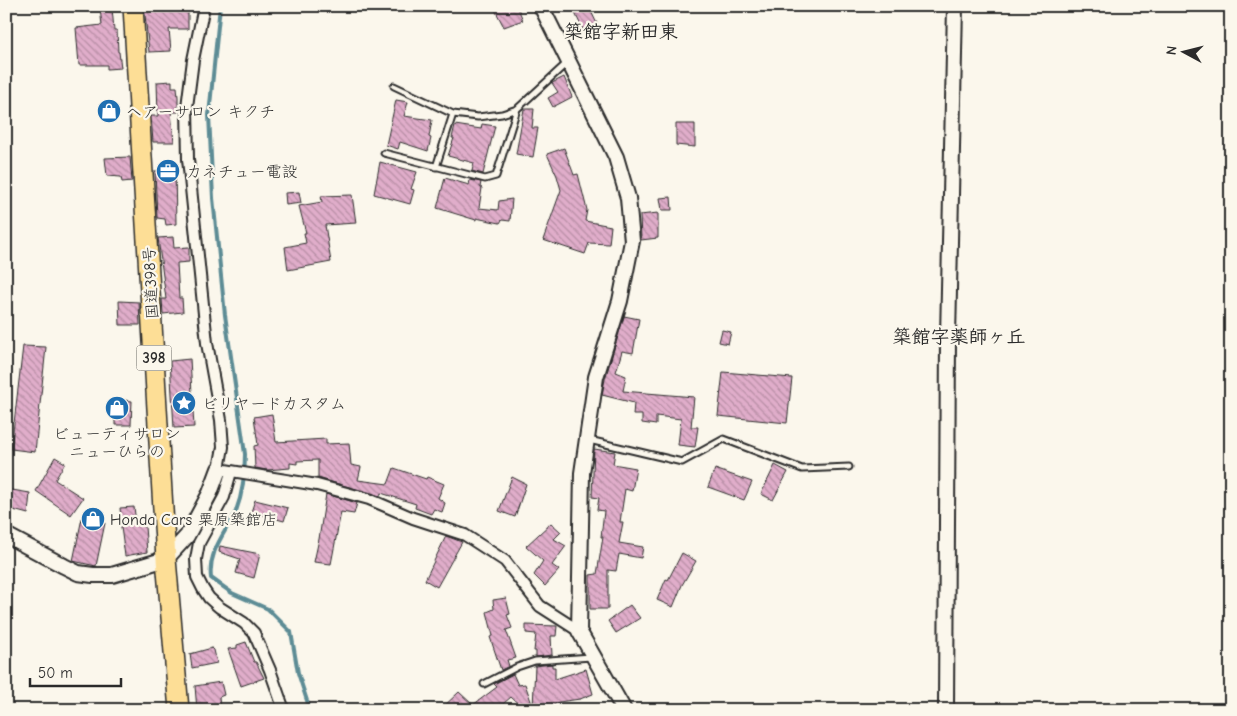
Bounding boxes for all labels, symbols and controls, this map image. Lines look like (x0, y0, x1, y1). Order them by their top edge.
district label: 築館字新田東 (564, 21, 678, 43)
north arrow (1160, 28, 1210, 78)
text: N (1163, 45, 1181, 56)
shop icon: ヘアーサロン キクチ (96, 98, 122, 124)
place label: ヘアーサロン キクチ (126, 103, 275, 121)
office icon: カネチュー電設 (155, 158, 181, 184)
place label: カネチュー電設 (186, 163, 298, 181)
street label: 国道398号 (140, 246, 162, 320)
district label: 築館字薬師ヶ丘 (892, 326, 1026, 348)
road number: 398 (136, 346, 172, 370)
place icon: ビリヤードカスタム (171, 390, 197, 416)
shop icon: ビューティサロン ニューひらの (104, 395, 130, 421)
place label: ビリヤードカスタム (202, 395, 346, 413)
place label: ビューティサロン ニューひらの (53, 425, 181, 461)
shop icon: Honda Cars 栗原築館店 (80, 506, 106, 532)
place label: Honda Cars 栗原築館店 (110, 511, 277, 529)
scale bar (30, 656, 121, 688)
text: 50 m (38, 664, 73, 682)

